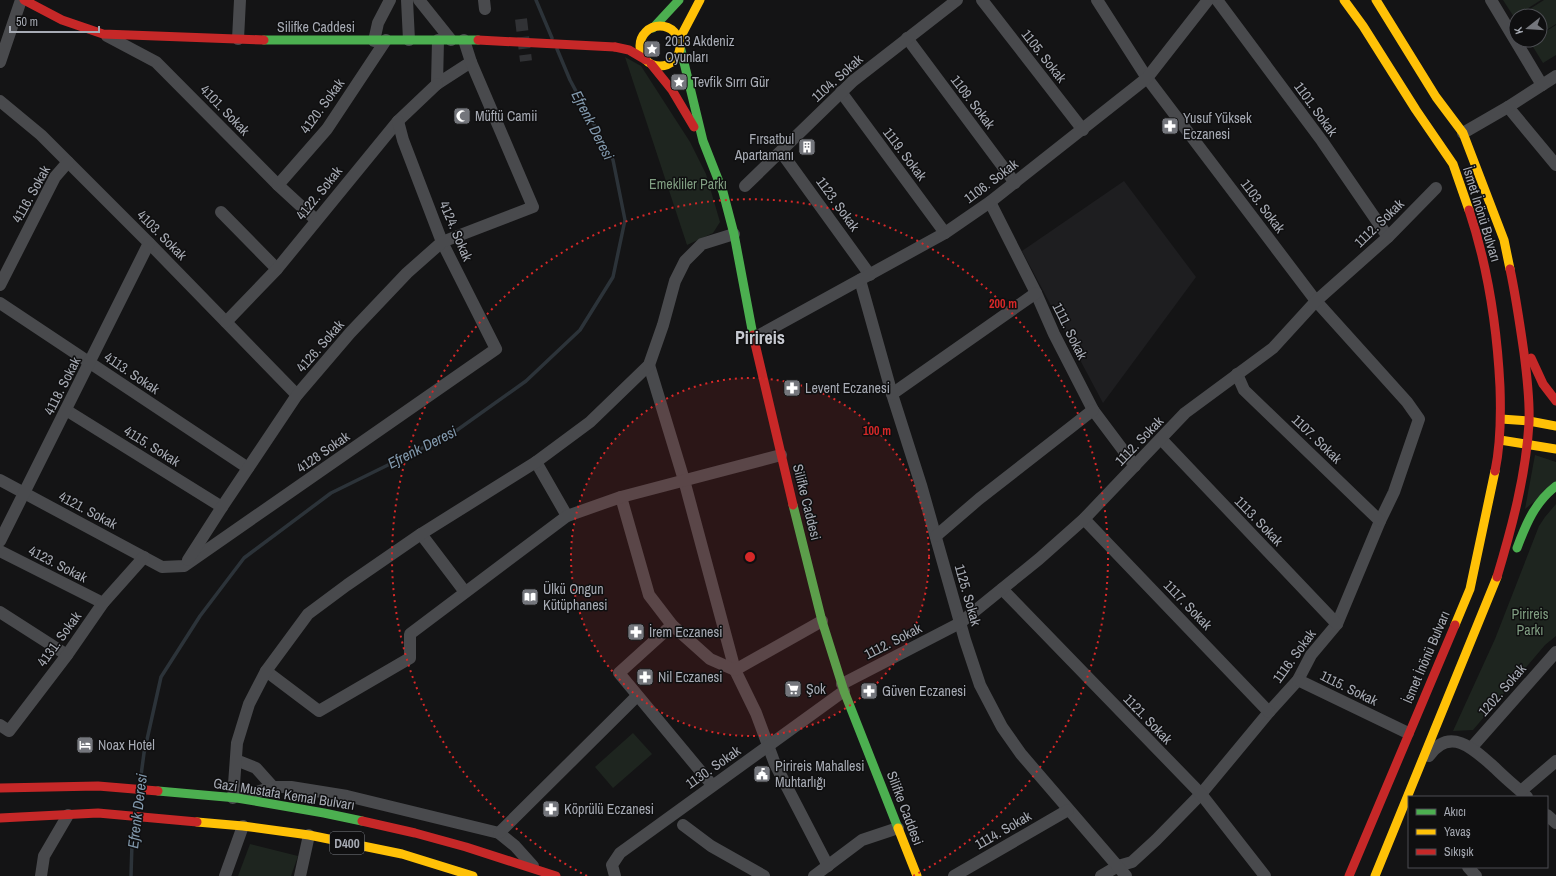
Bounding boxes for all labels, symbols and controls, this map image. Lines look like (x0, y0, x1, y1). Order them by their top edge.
scale bar (10, 8, 99, 34)
north arrow (1508, 8, 1548, 48)
text: 50 m (16, 14, 38, 30)
street label: Silifke Caddesi (277, 18, 355, 36)
text: K (1511, 25, 1526, 36)
street label: 1105. Sokak (1018, 26, 1071, 87)
place label: 2013 Akdeniz Oyunları (665, 32, 735, 66)
place icon: 2013 Akdeniz Oyunları (642, 39, 662, 59)
street label: 1104. Sokak (808, 50, 867, 106)
street label: 1109. Sokak (947, 71, 999, 133)
place icon: Tevfik Sırrı Gür (669, 72, 689, 92)
place label: Tevfik Sırrı Gür (692, 73, 769, 91)
street label: 4120. Sokak (296, 75, 348, 137)
street label: 1101. Sokak (1290, 78, 1342, 140)
street label: 4101. Sokak (196, 81, 254, 139)
water label: Efrenk Deresi (567, 87, 620, 164)
mosque icon: Müftü Camii (452, 106, 472, 126)
place label: Müftü Camii (475, 107, 538, 125)
place label: Yusuf Yüksek Eczanesi (1183, 109, 1252, 143)
pharmacy icon: Yusuf Yüksek Eczanesi (1160, 116, 1180, 136)
street label: 1119. Sokak (879, 124, 931, 184)
place label: Fırsatbul Apartamanı (734, 130, 794, 164)
building icon: Fırsatbul Apartamanı (797, 137, 817, 157)
street label: 1106. Sokak (960, 155, 1022, 207)
street label: 4116. Sokak (8, 162, 54, 226)
street label: 4122. Sokak (292, 162, 346, 223)
street label: İsmet İnönü Bulvarı (1459, 164, 1505, 264)
street label: 1123. Sokak (812, 173, 864, 235)
park label: Emekliler Parkı (649, 175, 727, 193)
street label: 1103. Sokak (1237, 175, 1289, 237)
street label: 1112. Sokak (1350, 195, 1408, 251)
street label: 4124. Sokak (435, 198, 477, 264)
street label: 4103. Sokak (133, 206, 191, 264)
text: 200 m (989, 296, 1017, 312)
street label: 1111. Sokak (1048, 300, 1092, 363)
street label: 4126. Sokak (292, 316, 348, 376)
district label: Pirireis (735, 325, 785, 350)
street label: 4113. Sokak (101, 348, 163, 398)
street label: 4118. Sokak (40, 354, 84, 418)
pharmacy icon: Levent Eczanesi (782, 378, 802, 398)
place label: Levent Eczanesi (805, 379, 890, 397)
street label: 1107. Sokak (1288, 411, 1346, 468)
street label: 1112. Sokak (1111, 412, 1167, 470)
water label: Efrenk Deresi (384, 420, 461, 473)
street label: 4115. Sokak (121, 422, 184, 470)
text: 100 m (863, 423, 891, 439)
street label: 4128 Sokak (293, 427, 353, 477)
street label: Silifke Caddesi (789, 462, 825, 542)
street label: 4121. Sokak (56, 487, 121, 533)
street label: 1113. Sokak (1231, 492, 1287, 550)
street label: 4123. Sokak (25, 541, 91, 587)
centre of rings (743, 550, 757, 564)
street label: 1125. Sokak (951, 562, 985, 628)
street label: 1117. Sokak (1160, 576, 1216, 634)
place label: Ülkü Ongun Kütüphanesi (543, 580, 607, 614)
library icon: Ülkü Ongun Kütüphanesi (520, 587, 540, 607)
park label: Pirireis Parkı (1511, 605, 1549, 639)
street label: 4131. Sokak (33, 608, 85, 670)
street label: İsmet İnönü Bulvarı (1398, 608, 1454, 706)
street label: 1112. Sokak (861, 619, 925, 663)
pharmacy icon: İrem Eczanesi (626, 622, 646, 642)
place label: İrem Eczanesi (649, 623, 722, 641)
street label: 1116. Sokak (1268, 625, 1320, 686)
street label: 1202. Sokak (1474, 660, 1530, 720)
street label: 1115. Sokak (1317, 666, 1381, 710)
pharmacy icon: Nil Eczanesi (635, 667, 655, 687)
place label: Nil Eczanesi (658, 668, 722, 686)
supermarket icon: Şok (783, 679, 803, 699)
place label: Şok (806, 680, 826, 698)
pharmacy icon: Güven Eczanesi (859, 681, 879, 701)
place label: Güven Eczanesi (882, 682, 966, 700)
street label: 1121. Sokak (1120, 690, 1177, 748)
hotel icon: Noax Hotel (75, 735, 95, 755)
place label: Noax Hotel (98, 736, 155, 754)
street label: 1130. Sokak (682, 741, 744, 792)
place label: Pirireis Mahallesi Muhtarlığı (775, 757, 864, 791)
public building icon: Pirireis Mahallesi Muhtarlığı (752, 764, 772, 784)
street label: Silifke Caddesi (883, 768, 927, 848)
water label: Efrenk Deresi (122, 772, 152, 850)
street label: Gazi Mustafa Kemal Bulvarı (212, 774, 356, 814)
legend (1408, 796, 1548, 868)
pharmacy icon: Köprülü Eczanesi (541, 799, 561, 819)
place label: Köprülü Eczanesi (564, 800, 654, 818)
text: Akıcı (1443, 804, 1466, 820)
street label: 1114. Sokak (972, 807, 1035, 853)
text: Yavaş (1444, 824, 1471, 840)
road number: D400 (330, 832, 364, 854)
text: Sıkışık (1444, 844, 1474, 860)

